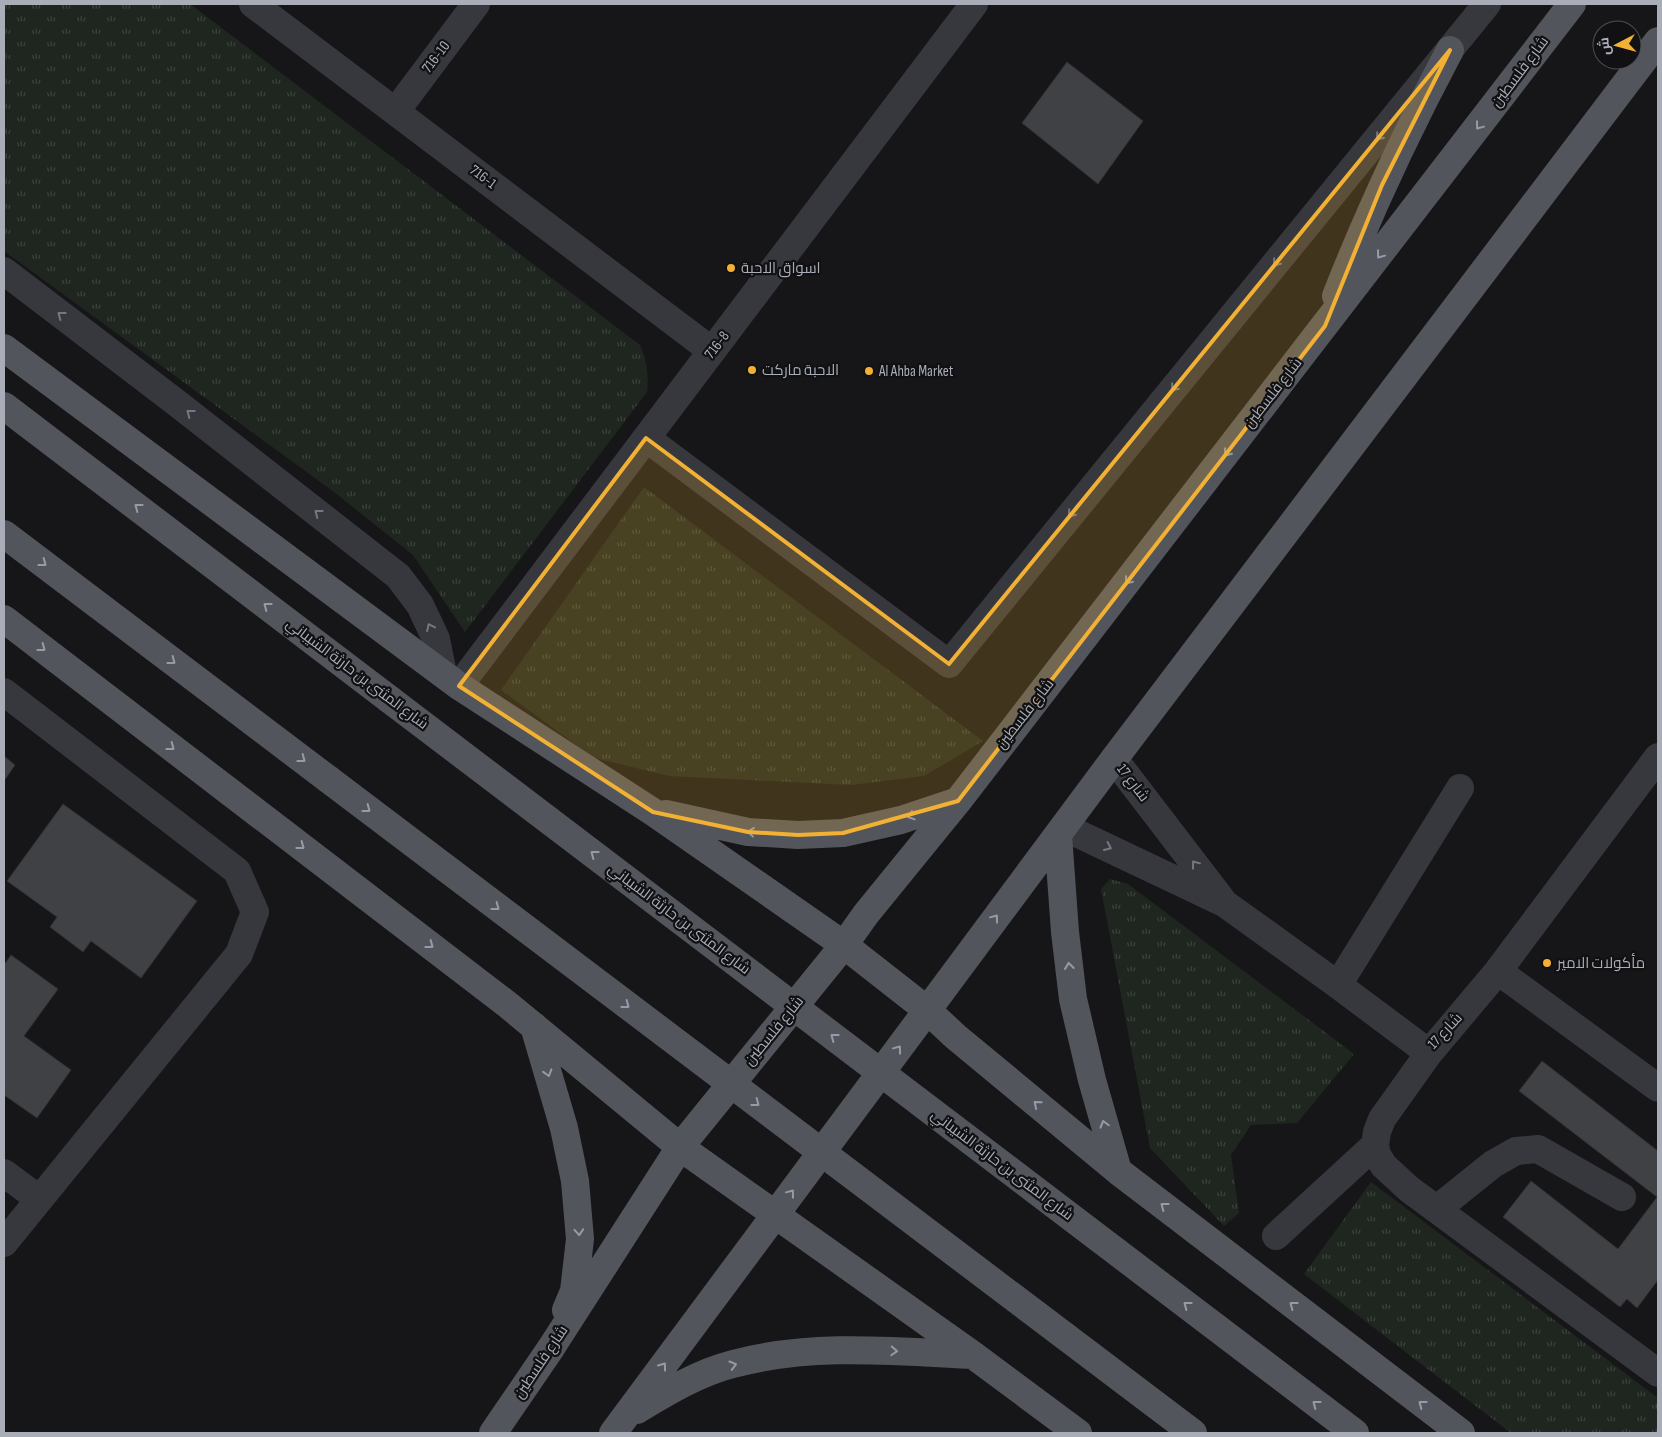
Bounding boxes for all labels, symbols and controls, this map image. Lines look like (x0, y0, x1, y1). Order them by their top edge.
north arrow (1592, 20, 1642, 70)
street label: شارع فلسطين (1487, 33, 1554, 112)
text: ش (1595, 36, 1614, 56)
street label: 716-10 (418, 37, 454, 77)
one-way arrow (1476, 120, 1484, 129)
one-way arrow (1377, 131, 1385, 140)
street label: 716-1 (466, 161, 501, 194)
one-way arrow (1377, 249, 1385, 258)
one-way arrow (1273, 257, 1282, 266)
place label: اسواق الاحبة (741, 259, 821, 278)
marker: اسواق الاحبة (725, 262, 737, 274)
one-way arrow (58, 312, 67, 320)
street label: 716-8 (700, 327, 734, 363)
street label: شارع فلسطين (1240, 354, 1307, 433)
place label: الاحبة ماركت (762, 361, 839, 380)
place label: Al Ahba Market (878, 362, 954, 381)
marker: الاحبة ماركت (746, 364, 758, 376)
marker: Al Ahba Market (863, 365, 875, 377)
one-way arrow (1170, 383, 1179, 392)
one-way arrow (187, 411, 196, 419)
one-way arrow (1224, 447, 1233, 457)
one-way arrow (135, 505, 144, 513)
one-way arrow (1067, 509, 1076, 518)
one-way arrow (315, 511, 324, 519)
one-way arrow (37, 558, 46, 566)
one-way arrow (1125, 575, 1133, 584)
one-way arrow (264, 603, 273, 611)
street label: شارع المثنى بن حارثة الشيباني (281, 614, 432, 735)
one-way arrow (427, 624, 437, 633)
one-way arrow (37, 643, 46, 652)
one-way arrow (166, 656, 175, 664)
street label: شارع فلسطين (992, 675, 1059, 754)
one-way arrow (166, 742, 175, 751)
one-way arrow (296, 754, 305, 762)
street label: شارع 17 (1112, 760, 1153, 806)
one-way arrow (361, 803, 370, 811)
one-way arrow (908, 811, 916, 821)
one-way arrow (747, 827, 755, 838)
one-way arrow (295, 840, 304, 849)
one-way arrow (1103, 841, 1112, 852)
one-way arrow (591, 852, 600, 860)
street label: شارع المثنى بن حارثة الشيباني (603, 859, 754, 980)
one-way arrow (1192, 860, 1201, 870)
one-way arrow (490, 901, 499, 909)
one-way arrow (990, 915, 998, 924)
one-way arrow (424, 939, 433, 948)
place label: مأكولات الامير (1556, 953, 1645, 973)
marker: مأكولات الامير (1541, 957, 1553, 969)
one-way arrow (1064, 962, 1075, 970)
street label: شارع فلسطين (740, 992, 809, 1070)
one-way arrow (620, 999, 629, 1007)
street label: شارع 17 (1423, 1009, 1467, 1054)
one-way arrow (831, 1034, 840, 1043)
one-way arrow (893, 1046, 901, 1055)
one-way arrow (543, 1068, 553, 1076)
one-way arrow (750, 1097, 759, 1105)
one-way arrow (1034, 1102, 1043, 1110)
street label: شارع المثنى بن حارثة الشيباني (926, 1105, 1077, 1226)
one-way arrow (1100, 1121, 1110, 1129)
one-way arrow (785, 1189, 794, 1199)
one-way arrow (1160, 1203, 1169, 1212)
one-way arrow (573, 1228, 584, 1236)
one-way arrow (1289, 1302, 1299, 1311)
one-way arrow (1184, 1303, 1193, 1311)
street label: شارع فلسطين (510, 1322, 573, 1403)
one-way arrow (891, 1346, 899, 1357)
one-way arrow (729, 1360, 737, 1370)
one-way arrow (657, 1362, 666, 1372)
one-way arrow (1313, 1401, 1322, 1409)
one-way arrow (1419, 1401, 1428, 1409)

